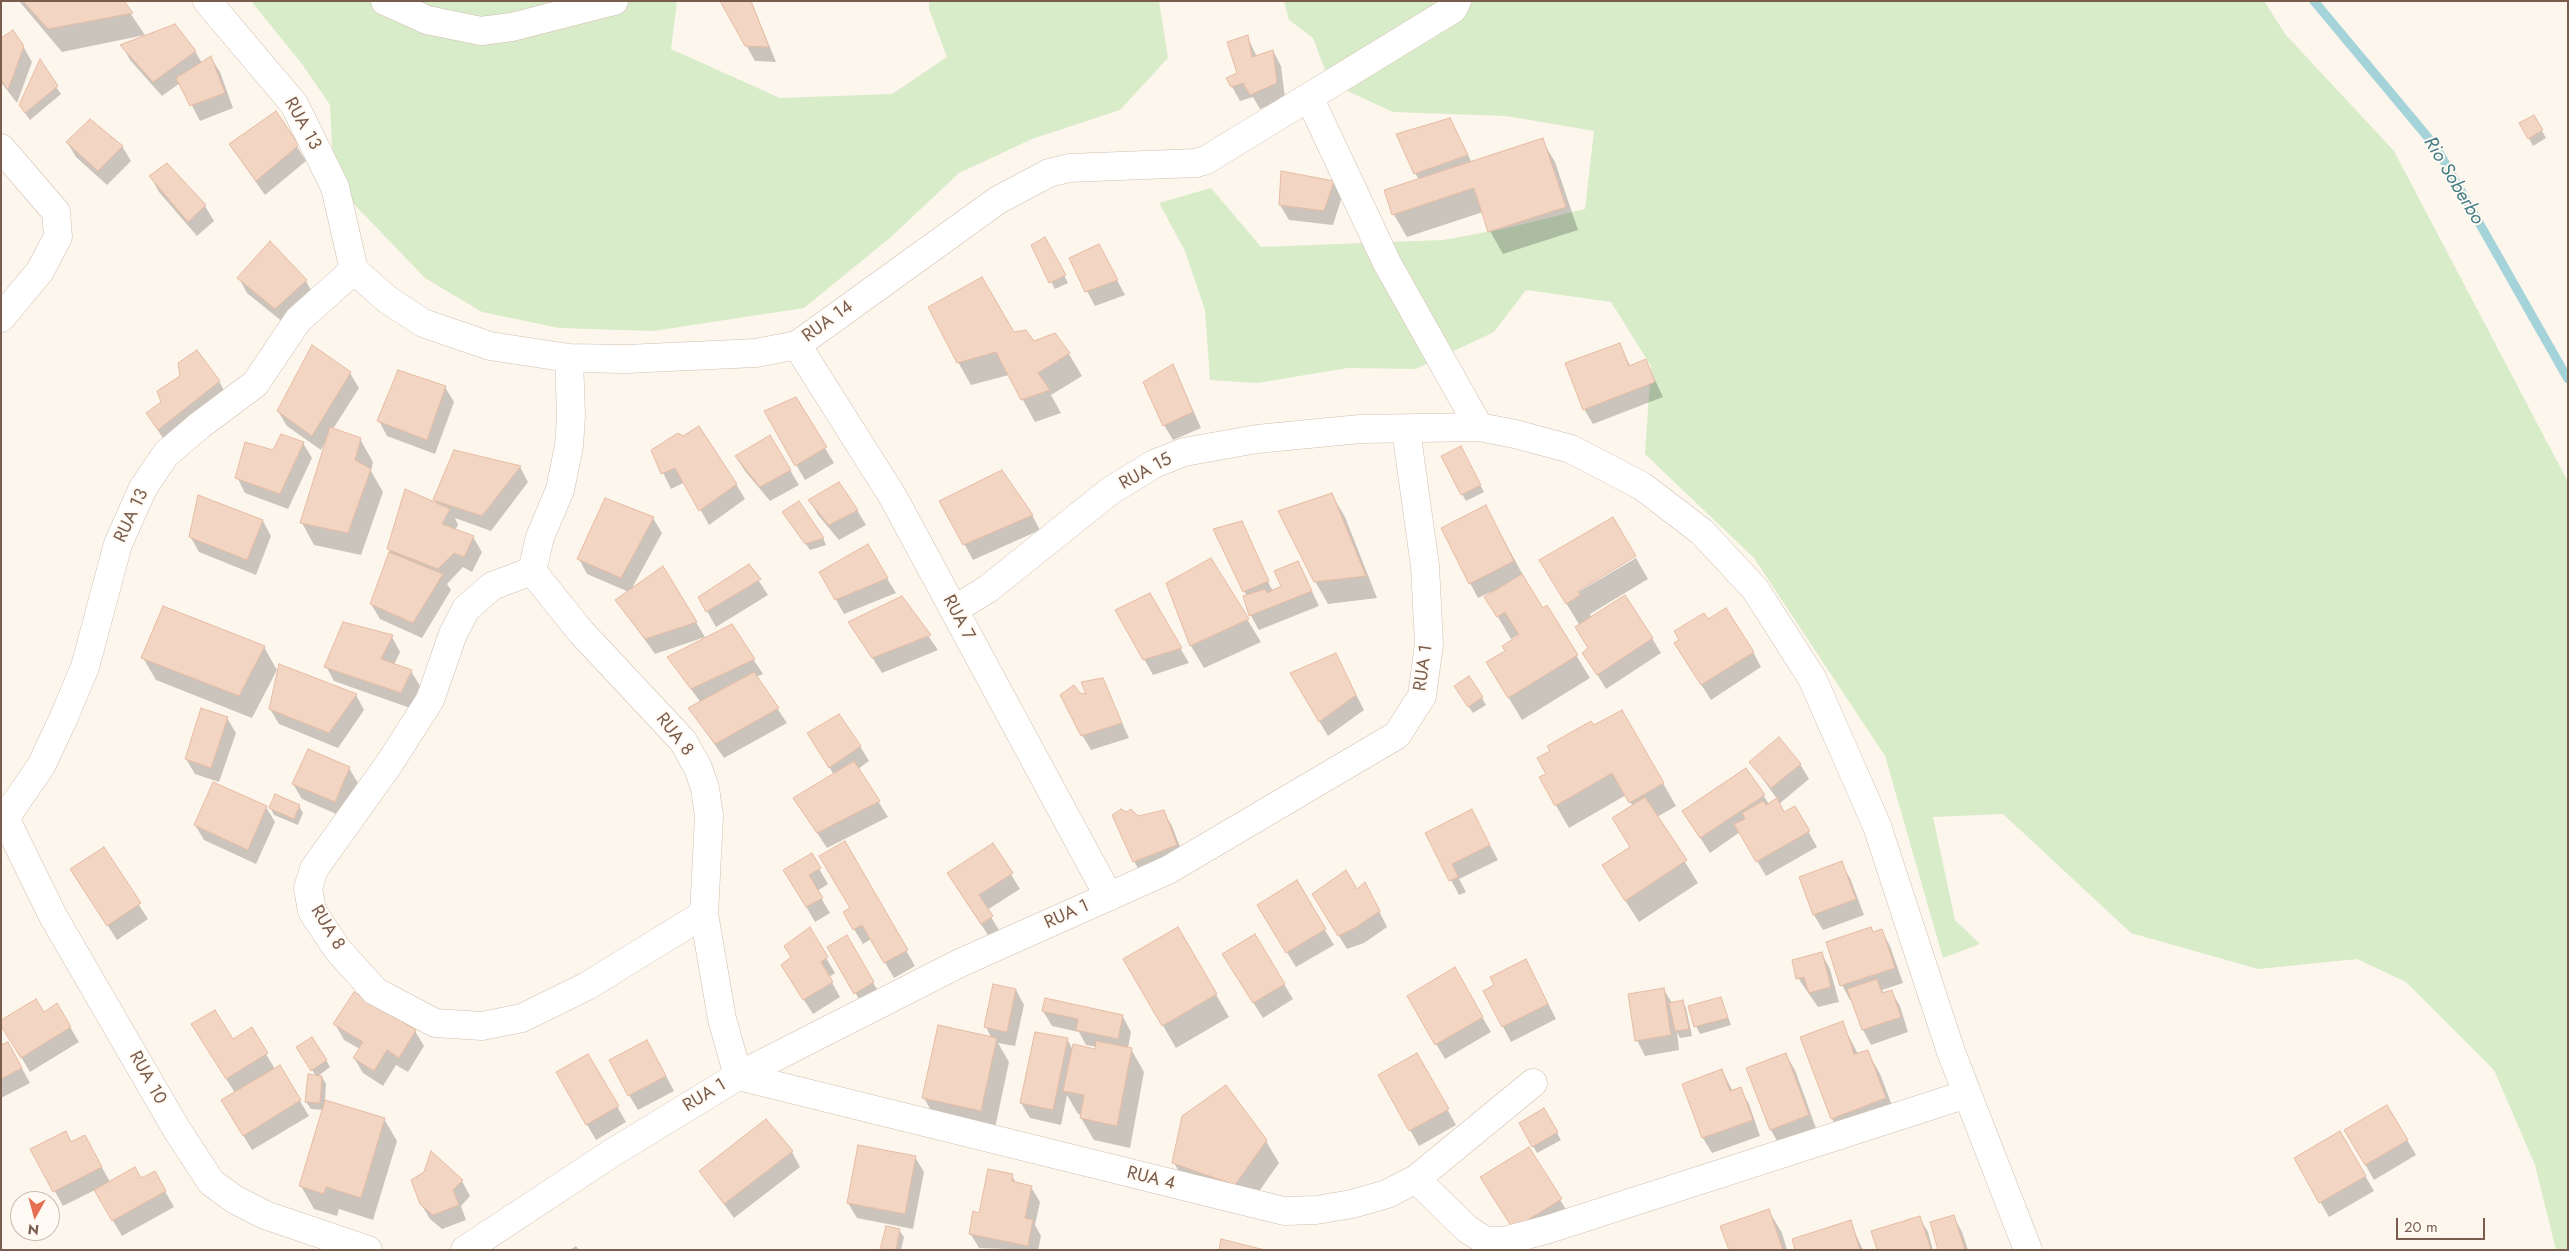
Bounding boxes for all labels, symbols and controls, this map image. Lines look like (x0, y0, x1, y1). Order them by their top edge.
street label: RUA 13 (279, 94, 325, 154)
water label: Rio Soberbo (2418, 133, 2488, 229)
street label: RUA 14 (799, 296, 857, 348)
street label: RUA 15 (1116, 449, 1176, 495)
street label: RUA 13 (110, 486, 154, 546)
street label: RUA 7 (937, 592, 979, 644)
street label: RUA 1 (1410, 643, 1438, 693)
street label: RUA 8 (651, 709, 697, 761)
street label: RUA 1 (1041, 896, 1093, 934)
street label: RUA 8 (305, 902, 349, 954)
street label: RUA 10 (124, 1048, 170, 1108)
street label: RUA 1 (679, 1075, 731, 1117)
street label: RUA 4 (1125, 1163, 1177, 1195)
north arrow (10, 1191, 60, 1241)
scale bar (2399, 1208, 2488, 1240)
text: 20 m (2404, 1216, 2438, 1238)
text: N (27, 1219, 40, 1240)

